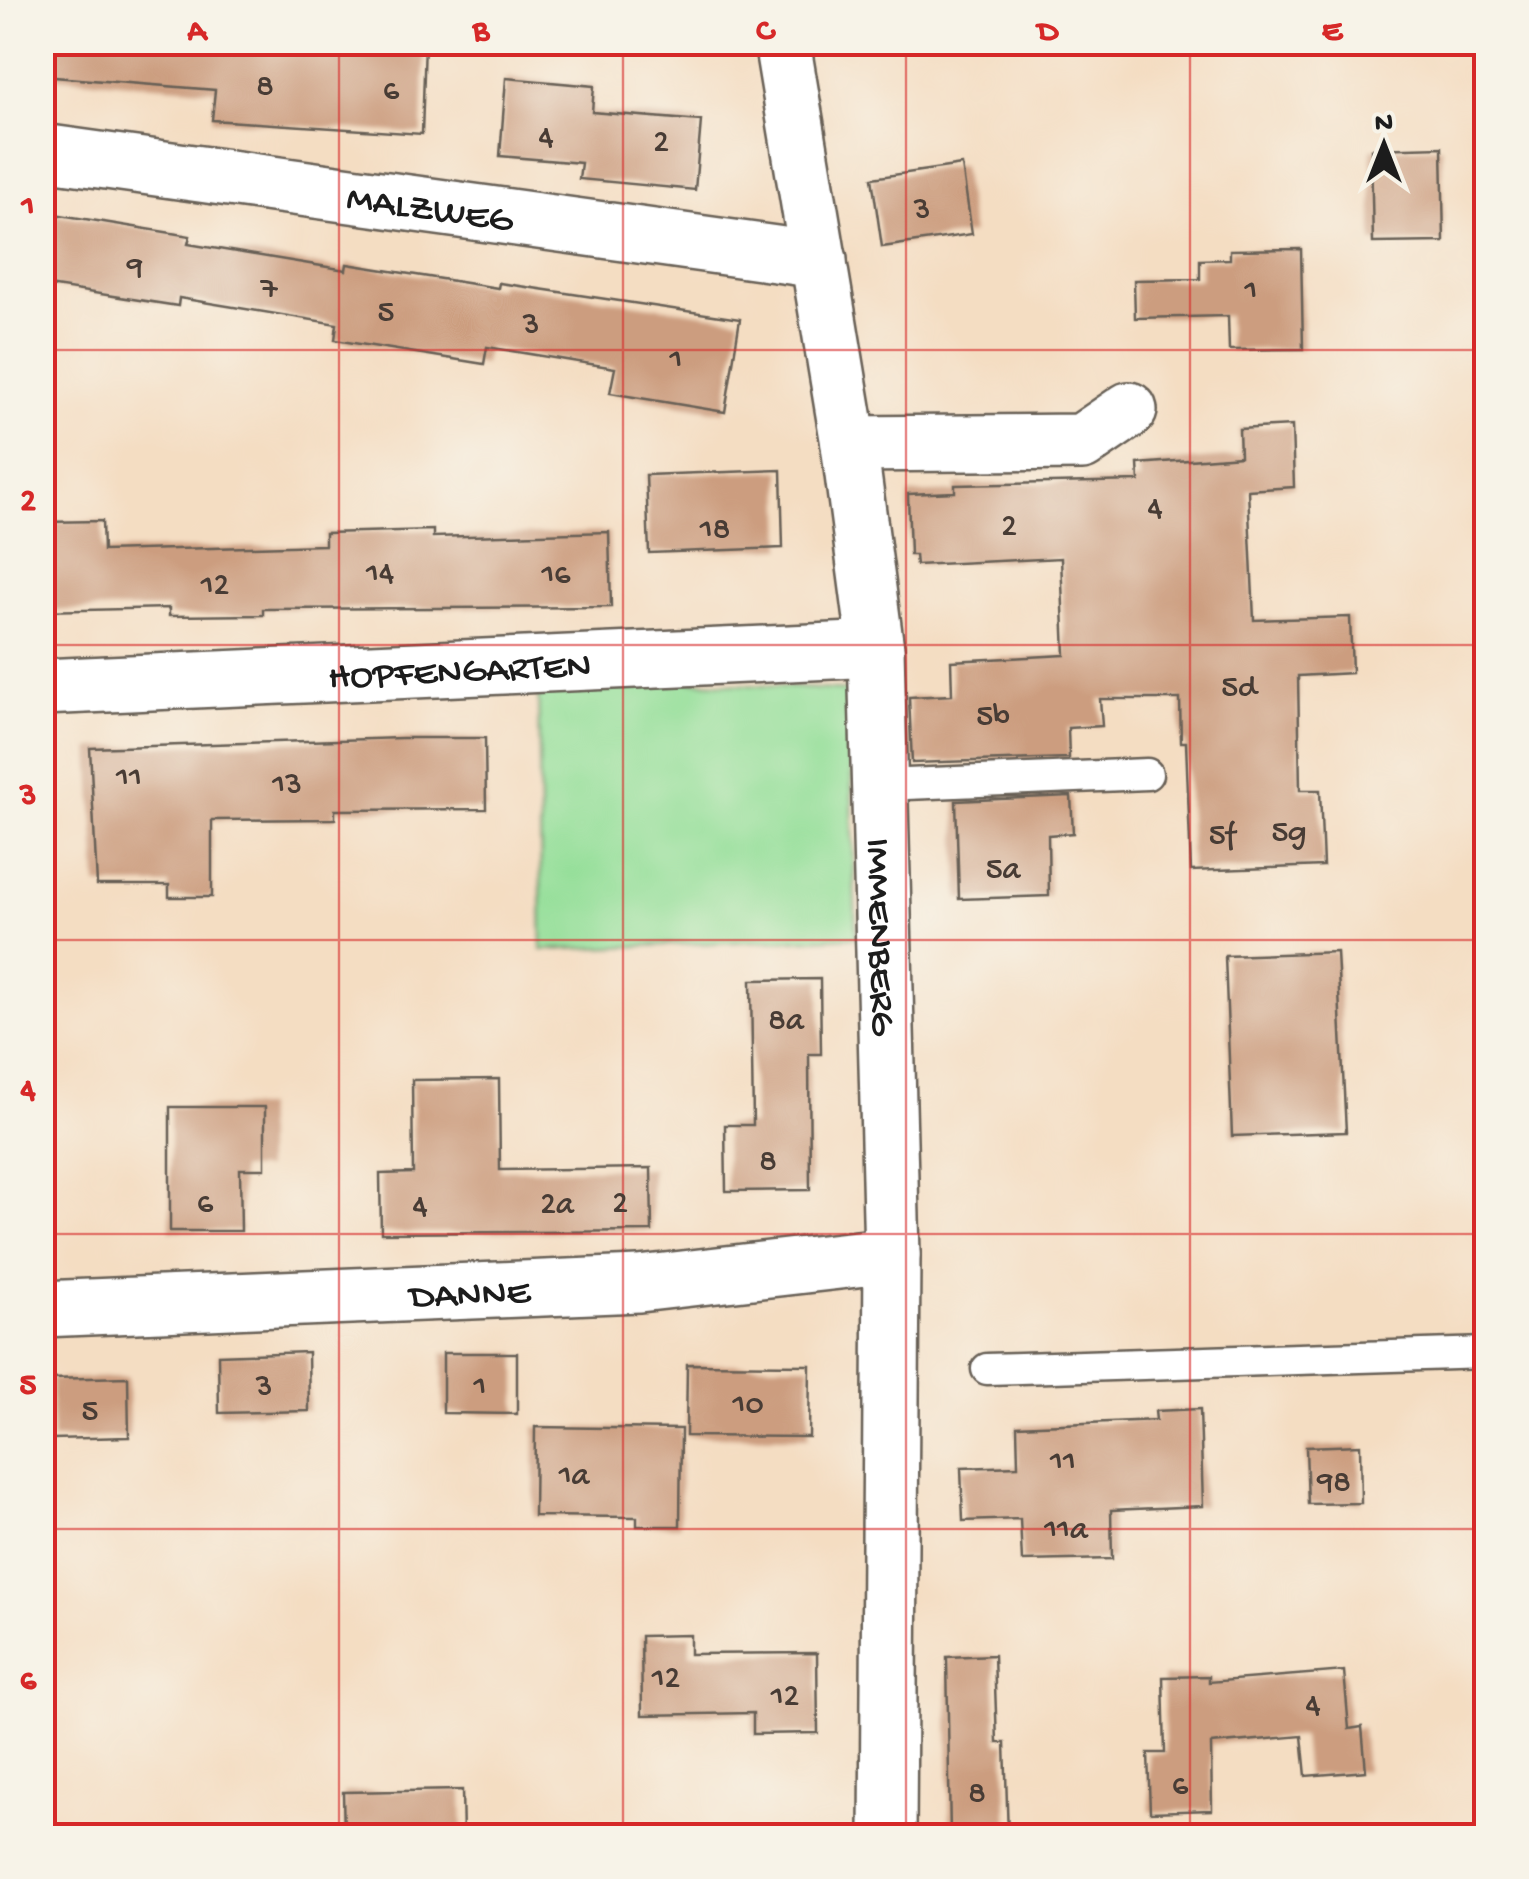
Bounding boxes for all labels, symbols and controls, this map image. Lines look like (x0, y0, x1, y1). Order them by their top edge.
text: A (187, 14, 209, 52)
text: B (472, 14, 491, 52)
text: C (756, 14, 776, 52)
text: D (1035, 14, 1060, 52)
text: E (1322, 14, 1344, 52)
house number: 8 (256, 69, 274, 107)
house number: 6 (383, 73, 400, 111)
north arrow (1334, 95, 1434, 195)
text: N (1375, 108, 1393, 141)
house number: 4 (538, 120, 554, 158)
house number: 2 (653, 125, 669, 163)
street label: MALZWEG (344, 179, 516, 245)
text: 1 (21, 189, 34, 227)
house number: 3 (913, 192, 930, 230)
house number: 9 (126, 250, 143, 288)
house number: 7 (260, 271, 279, 309)
house number: 1 (1244, 273, 1257, 311)
house number: 5 (378, 295, 394, 333)
house number: 3 (522, 307, 539, 345)
house number: 1 (669, 342, 682, 380)
text: 2 (20, 484, 36, 522)
house number: 4 (1147, 491, 1163, 529)
house number: 2 (1001, 509, 1017, 547)
house number: 18 (699, 512, 730, 550)
house number: 14 (365, 556, 394, 594)
house number: 16 (540, 557, 571, 595)
house number: 12 (200, 568, 229, 606)
street label: HOPFENGARTEN (327, 646, 592, 702)
house number: 5d (1221, 670, 1259, 708)
house number: 5b (976, 699, 1010, 737)
house number: 11 (115, 760, 142, 798)
house number: 13 (271, 767, 302, 805)
text: 3 (19, 778, 36, 816)
house number: 5g (1271, 815, 1307, 853)
house number: 5f (1209, 818, 1238, 856)
street label: IMMENBERG (853, 837, 902, 1037)
house number: 5a (986, 852, 1022, 890)
house number: 8a (768, 1003, 805, 1041)
text: 4 (19, 1073, 36, 1111)
house number: 8 (759, 1144, 777, 1182)
house number: 6 (197, 1186, 214, 1224)
house number: 2 (612, 1186, 628, 1224)
house number: 2a (540, 1187, 575, 1225)
house number: 4 (412, 1189, 428, 1227)
street label: DANNE (406, 1273, 532, 1322)
text: 5 (20, 1368, 37, 1406)
house number: 3 (255, 1369, 272, 1407)
house number: 1 (473, 1369, 486, 1407)
house number: 10 (731, 1387, 764, 1425)
house number: 5 (82, 1394, 98, 1432)
house number: 11 (1049, 1444, 1076, 1482)
house number: 1a (558, 1458, 591, 1496)
house number: 98 (1316, 1465, 1351, 1503)
house number: 11a (1043, 1512, 1089, 1550)
house number: 12 (651, 1661, 680, 1699)
text: 6 (20, 1663, 37, 1701)
house number: 12 (770, 1679, 799, 1717)
house number: 4 (1305, 1688, 1321, 1726)
house number: 6 (1172, 1768, 1189, 1806)
house number: 8 (968, 1776, 986, 1814)

